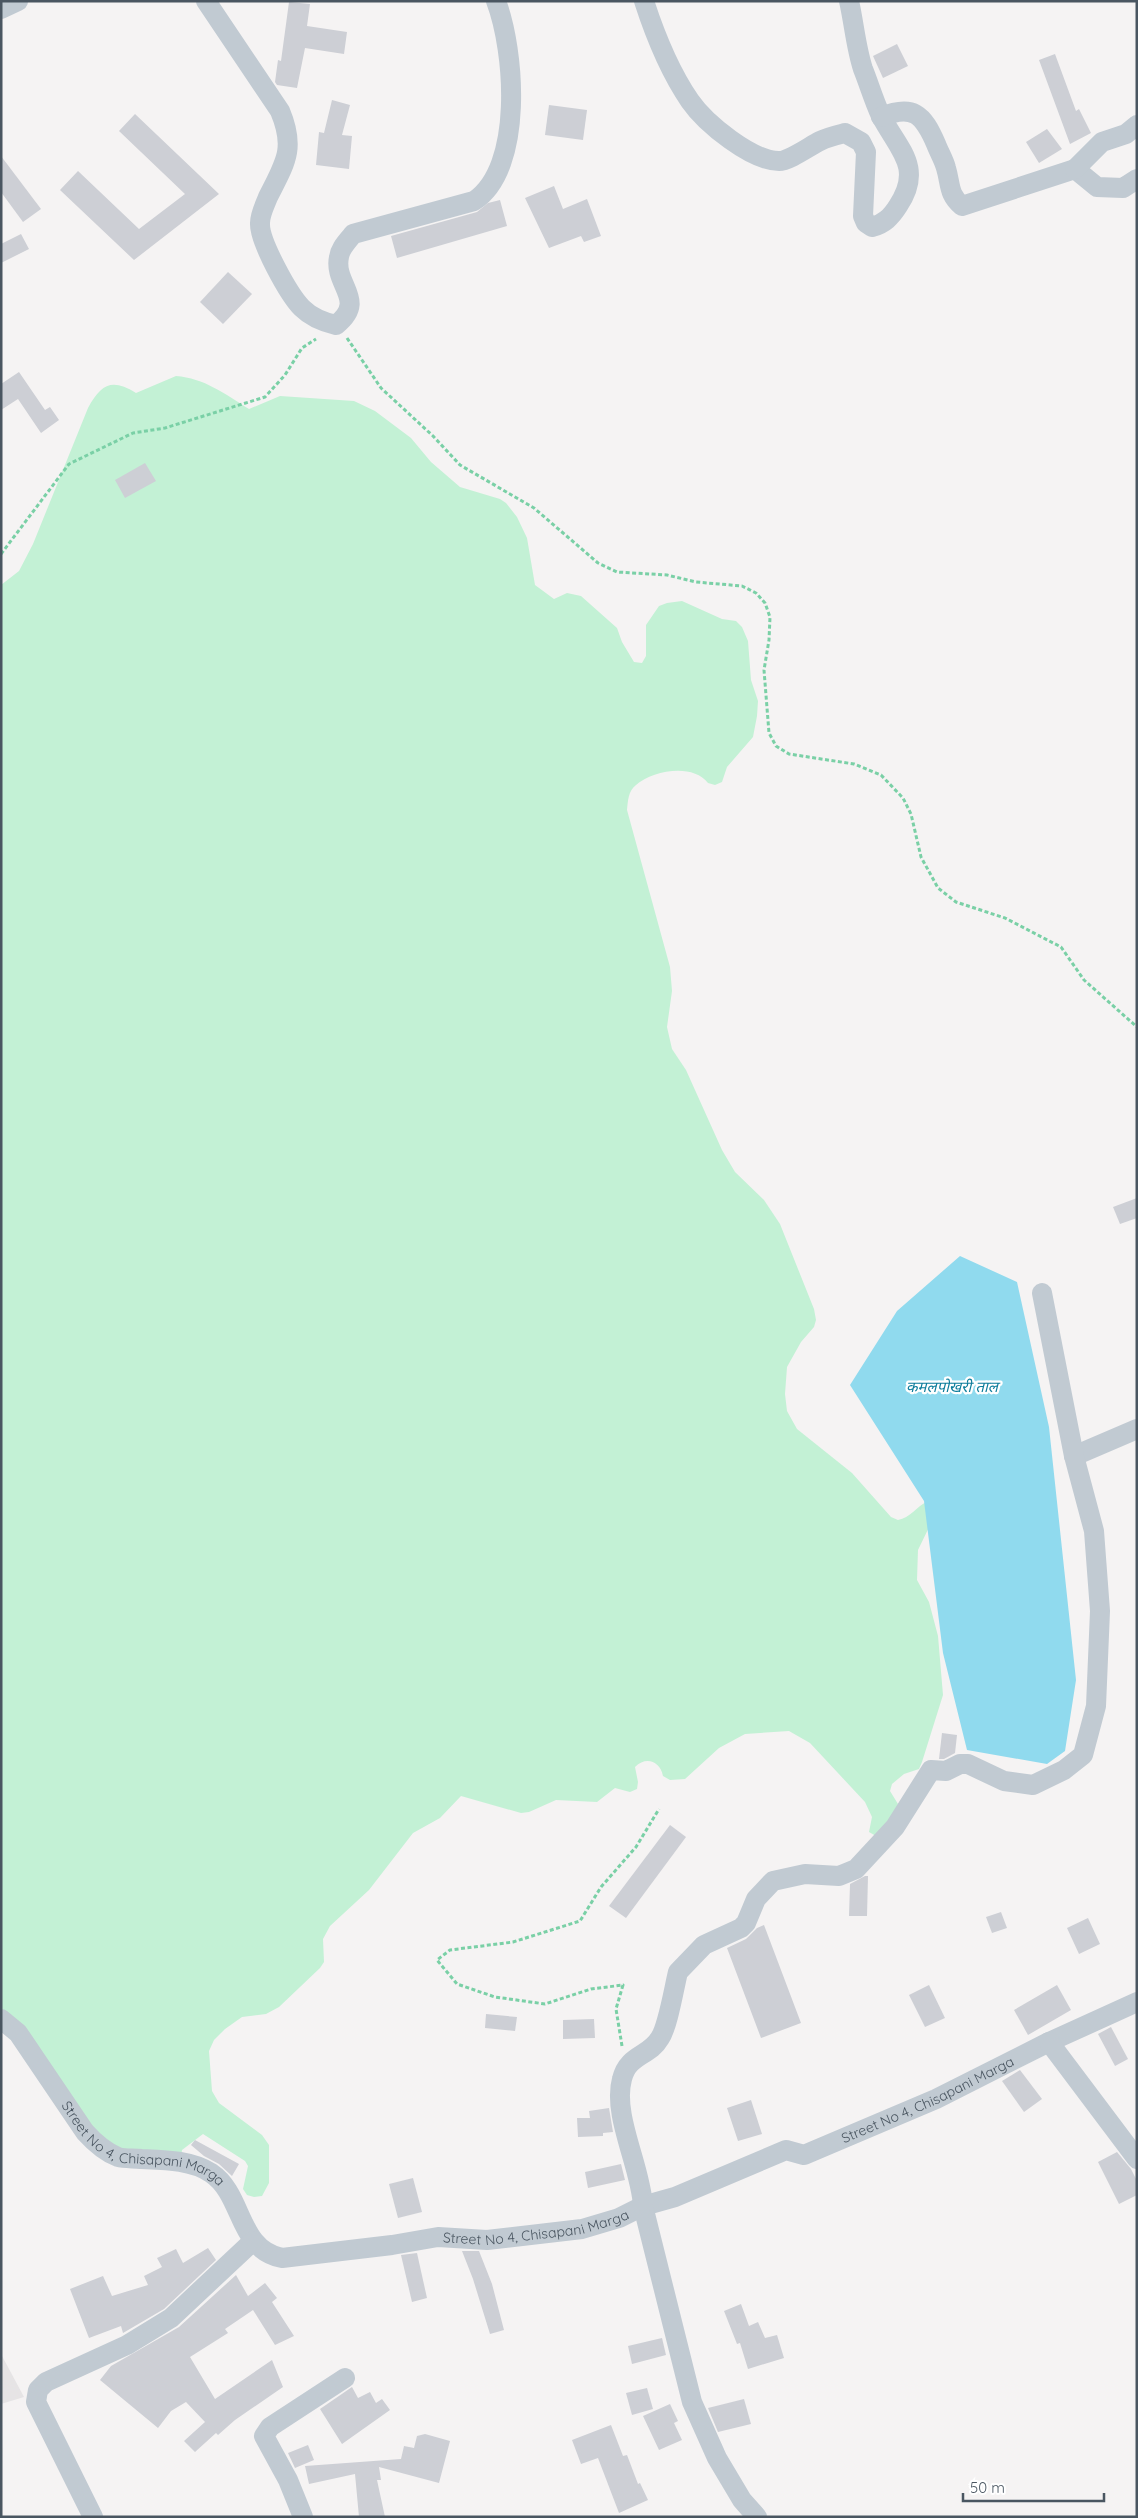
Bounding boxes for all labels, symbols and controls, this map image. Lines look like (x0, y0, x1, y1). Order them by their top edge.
water label: कमलपोखरी ताल (906, 1377, 1001, 1396)
street label: Street No 4, Chisapani Marga (839, 2052, 1017, 2147)
street label: Street No 4, Chisapani Marga (58, 2097, 229, 2189)
street label: Street No 4, Chisapani Marga (442, 2206, 632, 2249)
scale bar (963, 2470, 1104, 2502)
text: 50 m (970, 2478, 1005, 2497)

